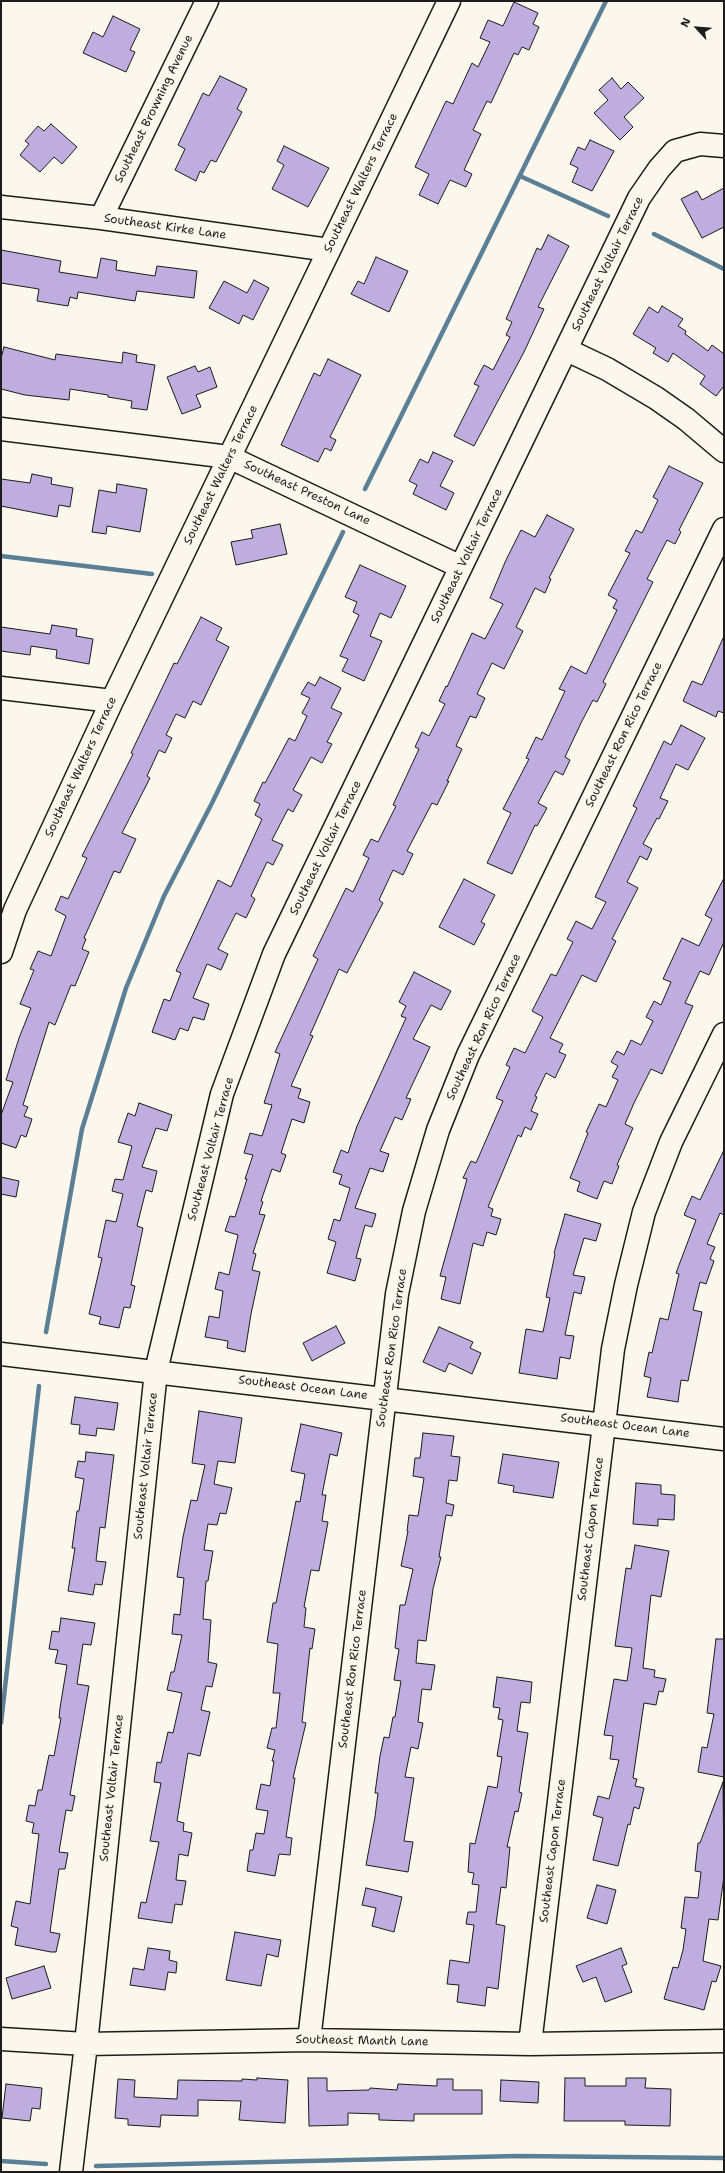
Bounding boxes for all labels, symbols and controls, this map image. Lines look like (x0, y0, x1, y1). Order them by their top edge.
north arrow (677, 8, 717, 48)
text: N (677, 15, 694, 30)
street label: Southeast Browning Avenue (112, 32, 196, 186)
street label: Southeast Walters Terrace (321, 111, 401, 255)
street label: Southeast Voltair Terrace (569, 194, 647, 334)
street label: Southeast Kirke Lane (103, 211, 227, 243)
street label: Southeast Walters Terrace (181, 403, 261, 547)
street label: Southeast Preston Lane (241, 457, 373, 529)
street label: Southeast Voltair Terrace (428, 486, 506, 626)
street label: Southeast Ron Rico Terrace (582, 660, 666, 810)
street label: Southeast Walters Terrace (42, 694, 120, 840)
street label: Southeast Voltair Terrace (287, 778, 365, 918)
street label: Southeast Ron Rico Terrace (444, 951, 524, 1103)
street label: Southeast Voltair Terrace (185, 1076, 237, 1222)
street label: Southeast Ron Rico Terrace (374, 1268, 410, 1428)
street label: Southeast Ocean Lane (237, 1373, 369, 1403)
street label: Southeast Voltair Terrace (131, 1392, 161, 1540)
street label: Southeast Ocean Lane (559, 1411, 691, 1441)
street label: Southeast Capon Terrace (575, 1456, 607, 1602)
street label: Southeast Ron Rico Terrace (336, 1589, 370, 1749)
street label: Southeast Voltair Terrace (97, 1714, 127, 1862)
street label: Southeast Capon Terrace (537, 1778, 569, 1924)
street label: Southeast Manth Lane (295, 2033, 429, 2049)

